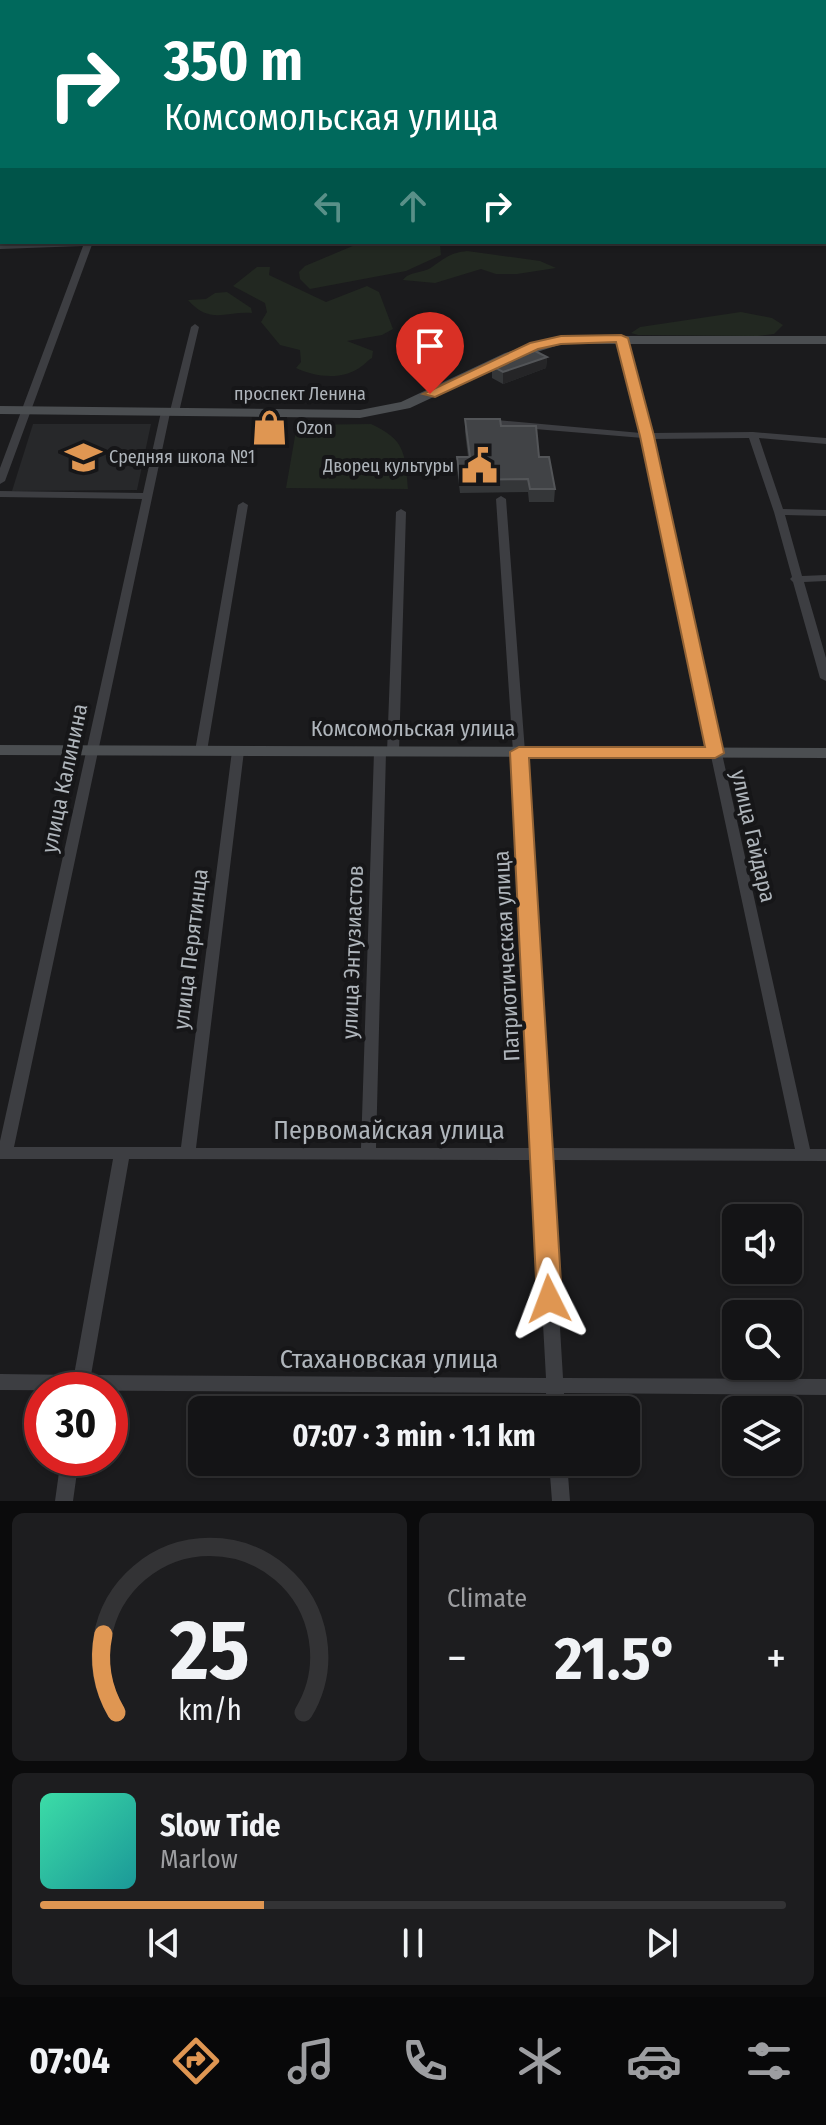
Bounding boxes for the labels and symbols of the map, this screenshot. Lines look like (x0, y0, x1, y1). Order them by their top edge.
pin (396, 312, 464, 394)
street label: проспект Ленина (234, 383, 366, 405)
shop icon: Ozon (251, 409, 289, 447)
place label: Ozon (296, 417, 333, 439)
school or university icon: Средняя школа №1 (64, 438, 102, 476)
place label: Средняя школа №1 (109, 446, 255, 468)
public building icon: Дворец культуры (461, 447, 499, 485)
place label: Дворец культуры (322, 455, 454, 477)
street label: улица Калинина (36, 701, 93, 855)
street label: Комсомольская улица (311, 715, 515, 742)
street label: улица Гайдара (725, 767, 782, 905)
street label: Патриотическая улица (487, 850, 526, 1062)
street label: улица Энтузиастов (336, 865, 369, 1039)
street label: улица Перятинца (167, 867, 214, 1031)
street label: Первомайская улица (273, 1115, 505, 1146)
position arrow (507, 1257, 591, 1341)
street label: Стахановская улица (280, 1344, 498, 1375)
speed limit sign: 30 (24, 1372, 128, 1476)

